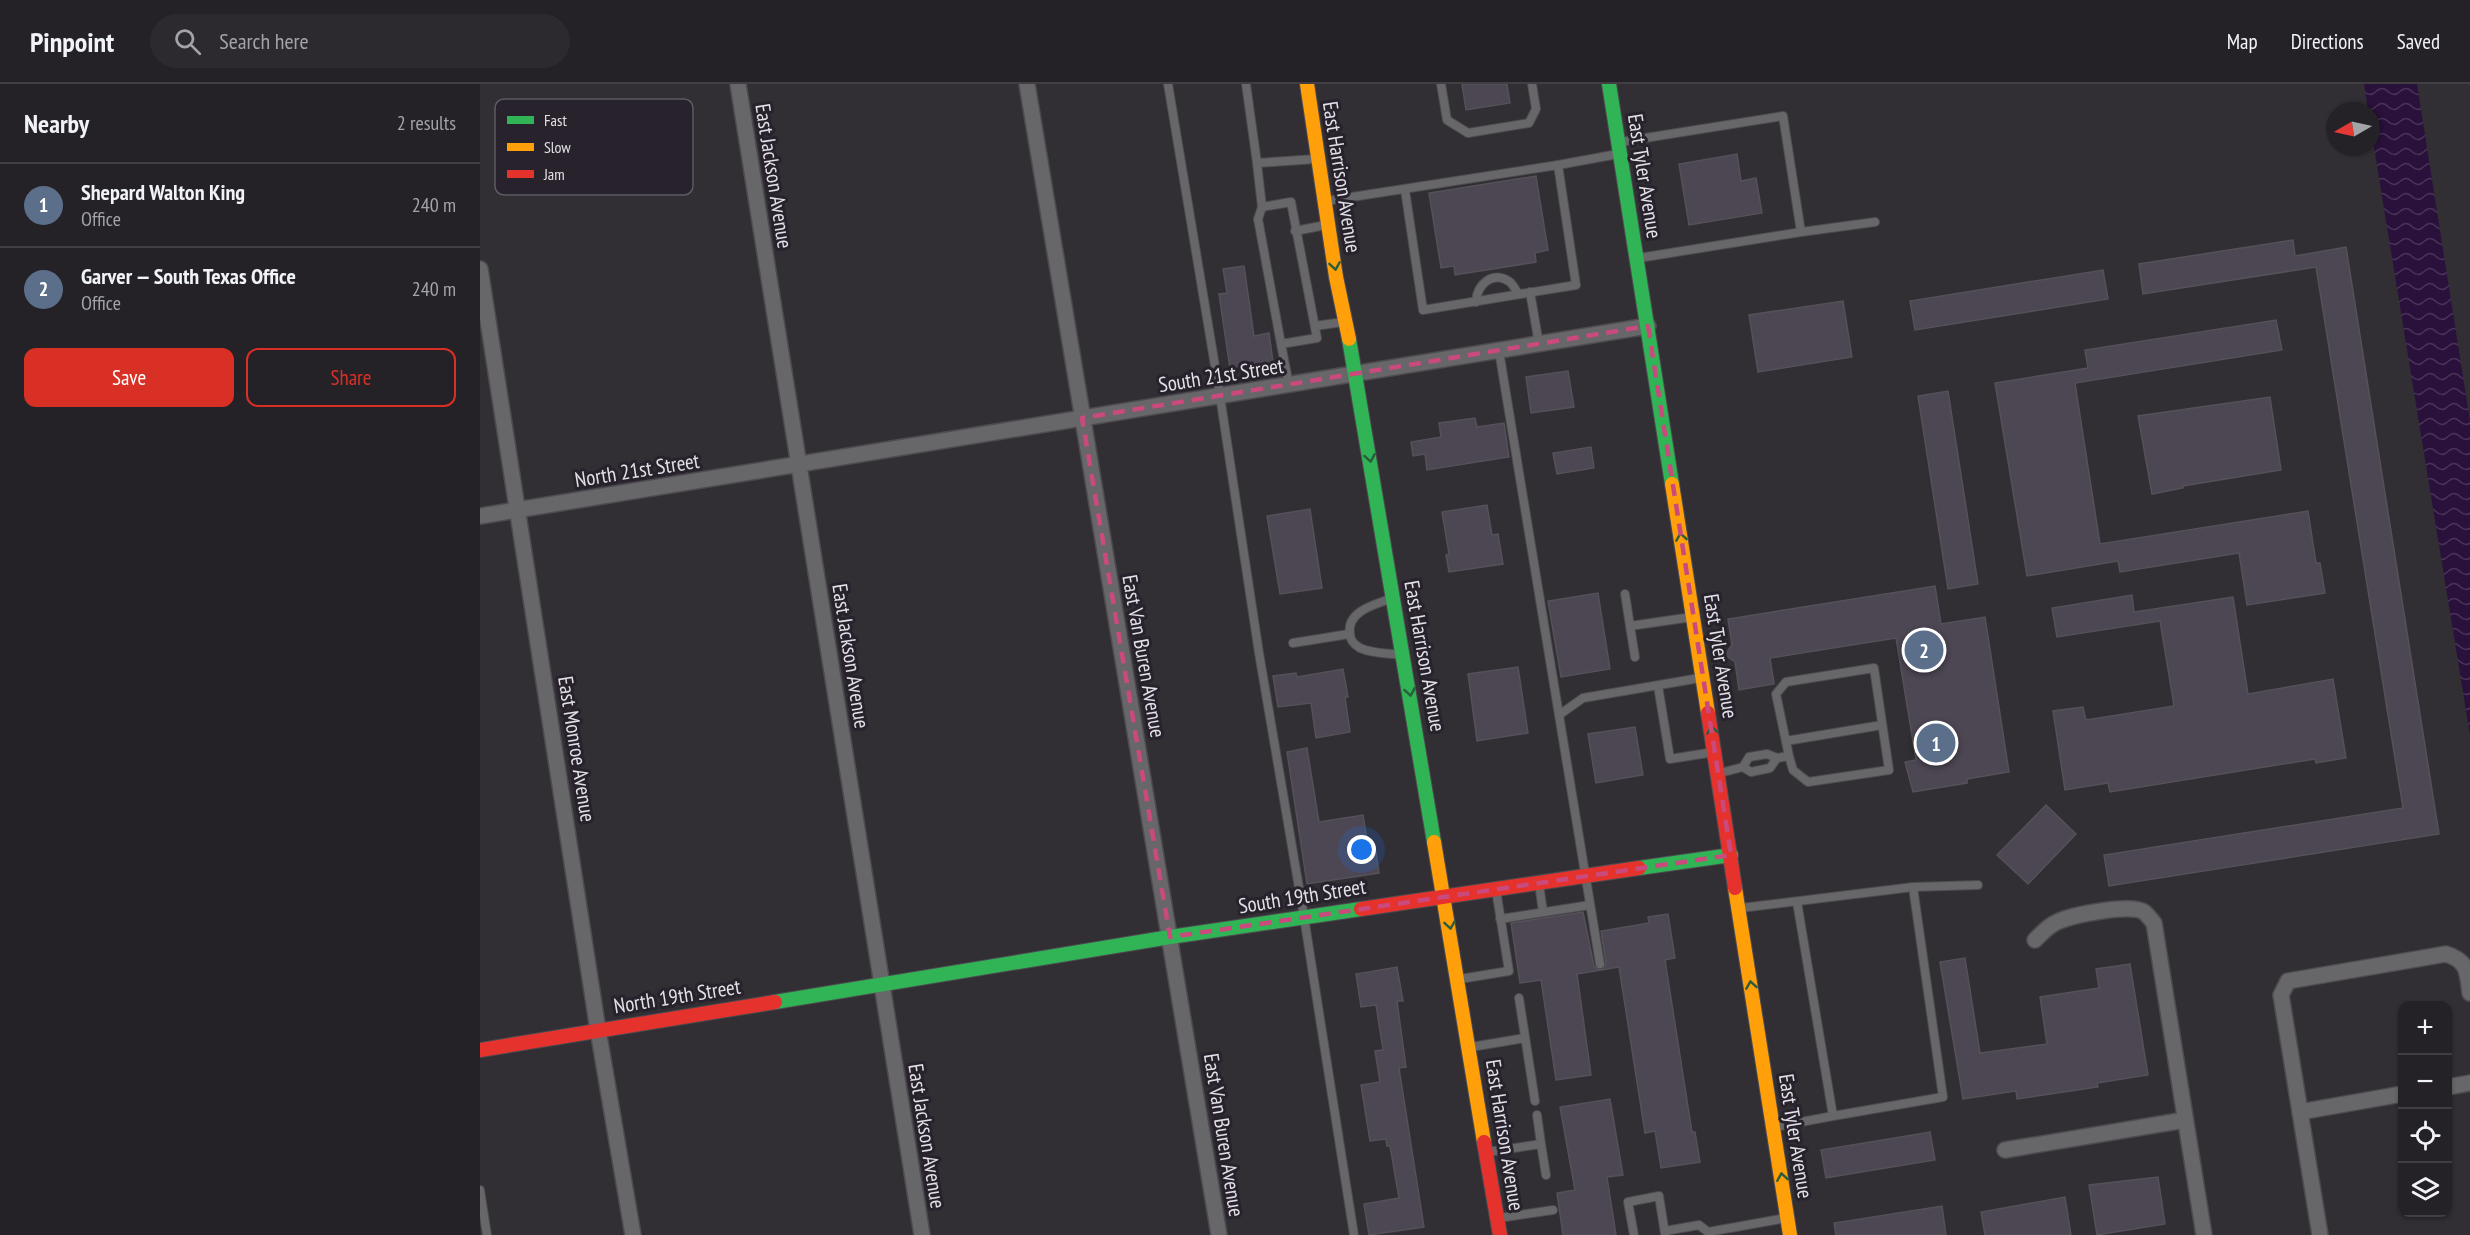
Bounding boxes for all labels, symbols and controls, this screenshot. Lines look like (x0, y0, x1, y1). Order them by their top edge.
search box (150, 14, 570, 68)
text: Pinpoint (30, 23, 114, 60)
icon: search (171, 25, 204, 58)
text: Search here (219, 27, 309, 55)
text: Map (2227, 28, 2258, 55)
text: Directions (2291, 28, 2364, 55)
text: Saved (2397, 28, 2440, 55)
legend (495, 99, 693, 195)
street label: East Harrison Avenue (1317, 99, 1367, 255)
street label: East Jackson Avenue (749, 102, 799, 250)
north arrow (2326, 102, 2380, 156)
text: Nearby (24, 107, 89, 140)
text: 2 results (397, 110, 456, 136)
text: Fast (544, 110, 567, 130)
street label: East Tyler Avenue (1622, 112, 1668, 240)
text: Slow (544, 137, 571, 157)
text: Jam (543, 164, 565, 184)
text: Shepard Walton King (81, 178, 245, 206)
text: 1 (39, 192, 48, 218)
text: 240 m (412, 192, 456, 218)
text: Office (81, 206, 121, 232)
text: Garver — South Texas Office (81, 262, 296, 290)
one-way arrow (1328, 262, 1340, 271)
text: 2 (39, 276, 48, 302)
text: 240 m (412, 276, 456, 302)
text: Office (81, 290, 121, 316)
button: Save (24, 348, 234, 407)
button: Share (246, 348, 456, 407)
street label: South 21st Street (1156, 352, 1286, 398)
street label: North 21st Street (573, 447, 701, 493)
one-way arrow (1363, 453, 1376, 463)
one-way arrow (1676, 532, 1688, 542)
street label: East Van Buren Avenue (1116, 573, 1172, 739)
street label: East Harrison Avenue (1398, 578, 1452, 734)
street label: East Jackson Avenue (826, 582, 876, 730)
street label: East Tyler Avenue (1698, 592, 1744, 720)
pin: 2 (1904, 628, 1944, 672)
street label: East Monroe Avenue (552, 674, 602, 824)
one-way arrow (1403, 686, 1416, 696)
pin: 1 (1916, 720, 1956, 766)
one-way arrow (1706, 725, 1718, 734)
your location (1347, 835, 1376, 864)
street label: South 19th Street (1236, 873, 1368, 919)
one-way arrow (1443, 921, 1455, 930)
street label: North 19th Street (612, 973, 743, 1019)
one-way arrow (1746, 980, 1758, 989)
map controls (2398, 1001, 2452, 1217)
button: + (2398, 1001, 2452, 1055)
street label: East Van Buren Avenue (1198, 1051, 1250, 1219)
button: − (2398, 1055, 2452, 1109)
street label: East Harrison Avenue (1480, 1057, 1530, 1213)
street label: East Jackson Avenue (902, 1062, 952, 1210)
street label: East Tyler Avenue (1773, 1072, 1819, 1200)
button: locate (2398, 1109, 2452, 1163)
button: layers (2398, 1163, 2452, 1217)
one-way arrow (1776, 1173, 1788, 1182)

